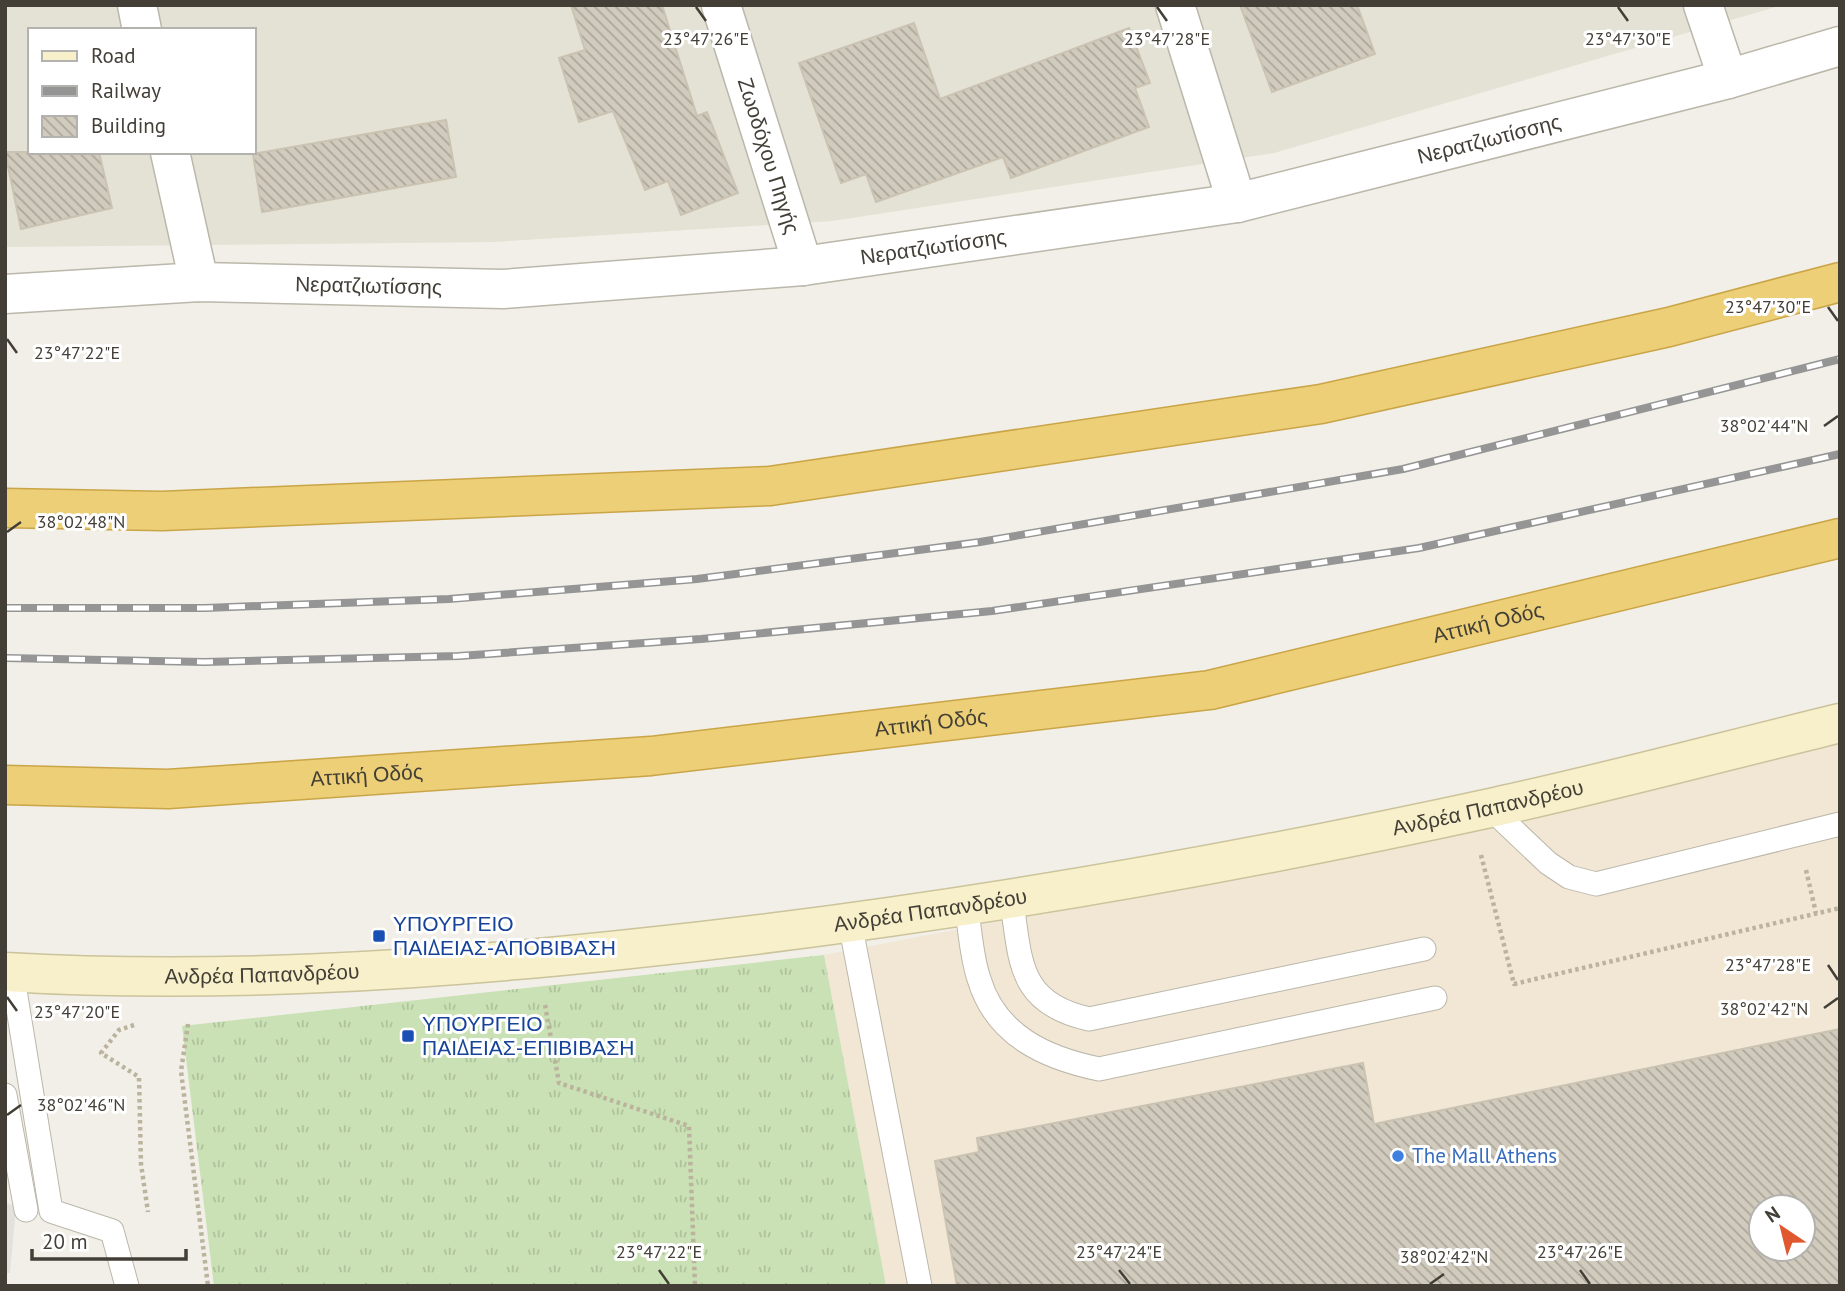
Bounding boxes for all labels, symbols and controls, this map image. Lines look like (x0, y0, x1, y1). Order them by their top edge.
text: 23°47'26"E (663, 27, 749, 50)
text: 23°47'28"E (1124, 27, 1210, 50)
text: 23°47'30"E (1585, 27, 1671, 50)
legend (28, 28, 256, 154)
text: Road (91, 42, 135, 69)
street label: Ζωοδόχου Πηγής (732, 74, 806, 237)
text: Railway (91, 77, 161, 104)
street label: Νερατζιωτίσσης (1414, 108, 1564, 170)
text: Building (91, 112, 166, 139)
street label: Νερατζιωτίσσης (859, 223, 1008, 271)
street label: Νερατζιωτίσσης (295, 270, 442, 301)
text: 23°47'30"E (1725, 295, 1811, 318)
text: 23°47'22"E (34, 341, 120, 364)
text: 38°02'44"N (1720, 414, 1808, 437)
text: 38°02'48"N (37, 510, 125, 533)
street label: Αττική Οδός (1430, 596, 1546, 649)
street label: Αττική Οδός (873, 702, 988, 742)
street label: Αττική Οδός (309, 758, 424, 792)
street label: Ανδρέα Παπανδρέου (1390, 773, 1586, 841)
street label: Ανδρέα Παπανδρέου (832, 882, 1029, 938)
place label: ΥΠΟΥΡΓΕΙΟ ΠΑΙΔΕΙΑΣ-ΑΠΟΒΙΒΑΣΗ (393, 910, 616, 961)
marker: ΥΠΟΥΡΓΕΙΟ ΠΑΙΔΕΙΑΣ-ΑΠΟΒΙΒΑΣΗ (371, 928, 387, 944)
text: 23°47'28"E (1725, 953, 1811, 976)
street label: Ανδρέα Παπανδρέου (164, 957, 360, 990)
text: 38°02'42"N (1720, 997, 1808, 1020)
text: 23°47'20"E (34, 1000, 120, 1023)
place label: ΥΠΟΥΡΓΕΙΟ ΠΑΙΔΕΙΑΣ-ΕΠΙΒΙΒΑΣΗ (422, 1010, 634, 1061)
marker: ΥΠΟΥΡΓΕΙΟ ΠΑΙΔΕΙΑΣ-ΕΠΙΒΙΒΑΣΗ (400, 1028, 416, 1044)
text: 38°02'46"N (37, 1093, 125, 1116)
place label: The Mall Athens (1412, 1142, 1557, 1169)
marker: The Mall Athens (1390, 1148, 1406, 1164)
north arrow (1747, 1193, 1817, 1263)
text: N (1760, 1201, 1784, 1227)
scale bar (32, 1218, 186, 1262)
text: 20 m (42, 1228, 88, 1255)
text: 23°47'22"E (616, 1240, 702, 1263)
text: 23°47'24"E (1076, 1240, 1162, 1263)
text: 23°47'26"E (1537, 1240, 1623, 1263)
text: 38°02'42"N (1400, 1245, 1488, 1268)

